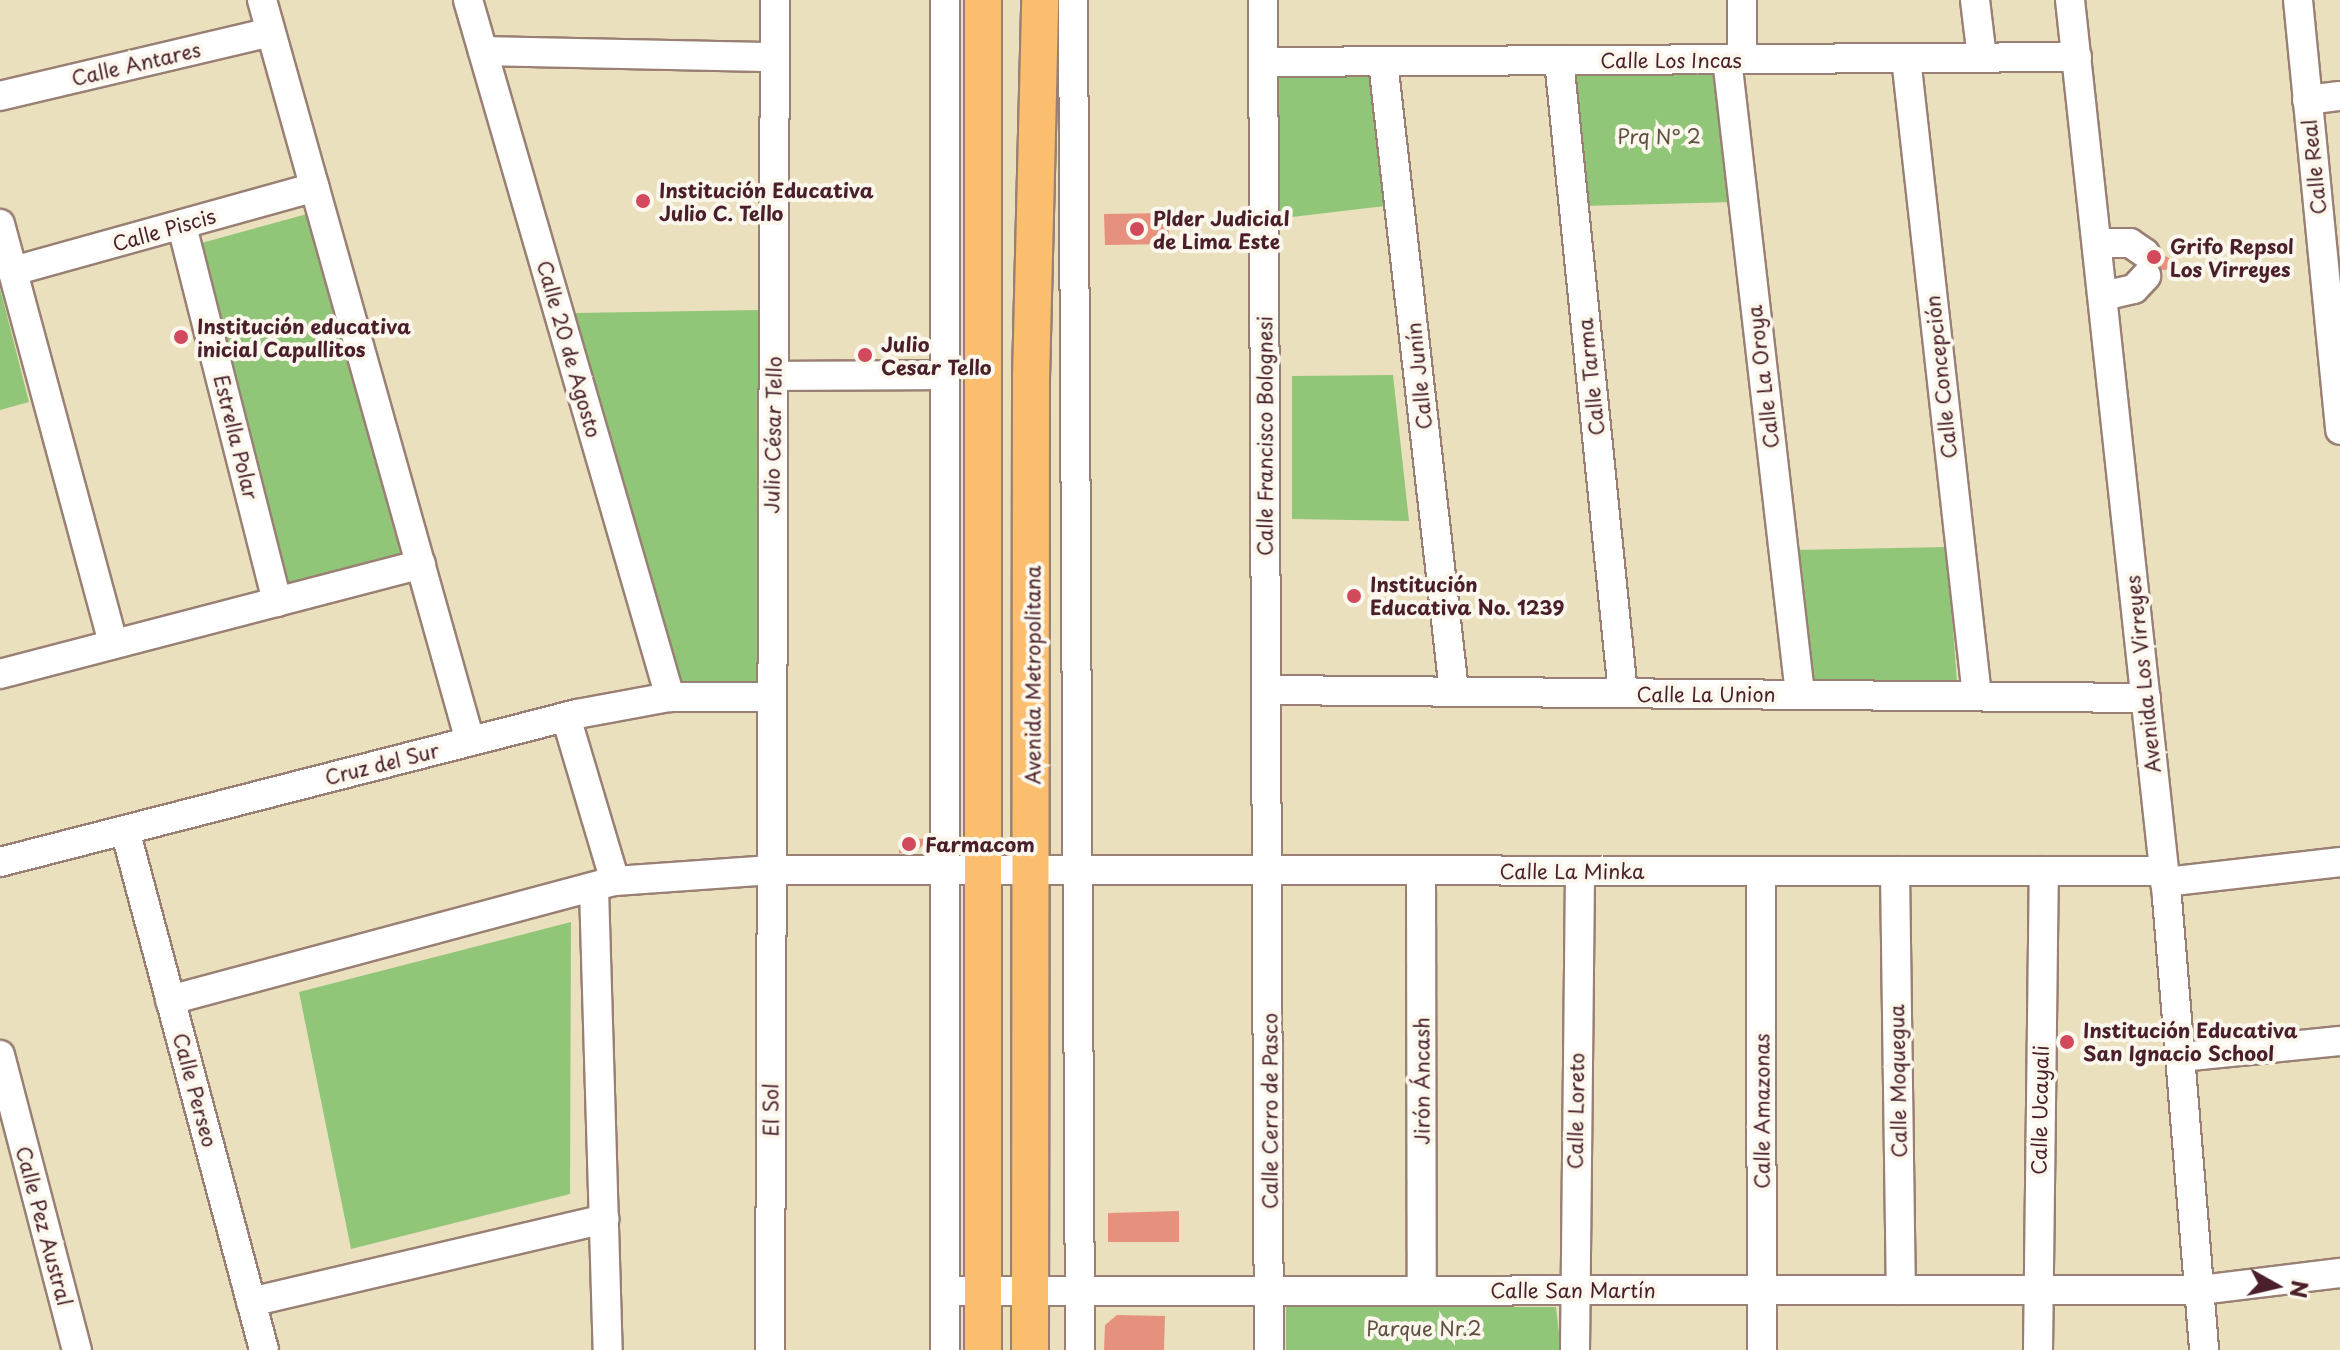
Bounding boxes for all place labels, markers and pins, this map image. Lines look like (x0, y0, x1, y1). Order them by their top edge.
place label: Institución Educativa Julio C. Tello (659, 178, 874, 225)
marker: Institución Educativa Julio C. Tello (634, 192, 652, 210)
place label: Plder Judicial de Lima Este (1153, 206, 1290, 253)
marker: Plder Judicial de Lima Este (1128, 220, 1146, 238)
place label: Grifo Repsol Los Virreyes (2170, 234, 2293, 281)
marker: Grifo Repsol Los Virreyes (2145, 248, 2163, 266)
place label: Institución educativa inicial Capullitos (197, 314, 412, 361)
marker: Institución educativa inicial Capullitos (172, 328, 190, 346)
place label: Julio Cesar Tello (881, 332, 991, 379)
marker: Julio Cesar Tello (856, 346, 874, 364)
place label: Institución Educativa No. 1239 (1370, 572, 1565, 619)
marker: Institución Educativa No. 1239 (1345, 587, 1363, 605)
place label: Farmacom (925, 832, 1035, 856)
marker: Farmacom (900, 835, 918, 853)
place label: Institución Educativa San Ignacio School (2083, 1018, 2298, 1065)
marker: Institución Educativa San Ignacio School (2058, 1033, 2076, 1051)

